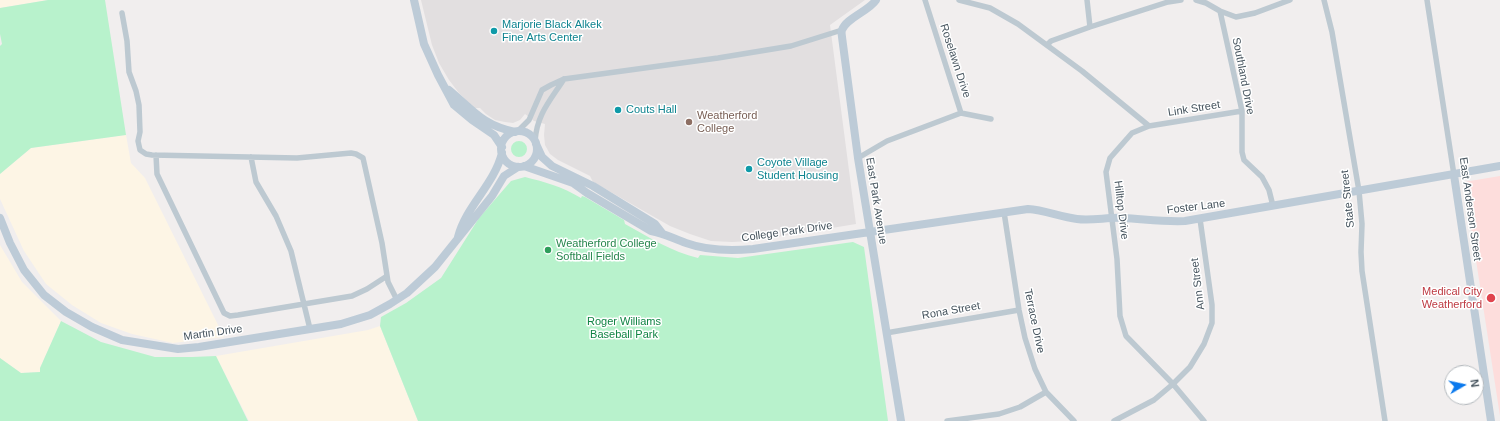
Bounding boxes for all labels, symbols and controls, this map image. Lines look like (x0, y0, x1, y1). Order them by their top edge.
place label: Marjorie Black Alkek Fine Arts Center (502, 18, 602, 44)
street label: Roselawn Drive (937, 22, 973, 100)
marker: Marjorie Black Alkek Fine Arts Center (489, 26, 499, 36)
street label: Southland Drive (1229, 36, 1257, 116)
street label: Link Street (1167, 98, 1221, 120)
place label: Couts Hall (626, 103, 677, 117)
marker: Couts Hall (613, 105, 623, 115)
place label: Weatherford College (697, 109, 757, 135)
marker: Weatherford College (684, 117, 694, 127)
place label: Coyote Village Student Housing (757, 156, 838, 182)
street label: East Anderson Street (1456, 156, 1484, 262)
street label: East Park Avenue (863, 157, 889, 245)
marker: Coyote Village Student Housing (744, 164, 754, 174)
street label: State Street (1338, 169, 1358, 229)
street label: Hilltop Drive (1111, 180, 1131, 240)
street label: Foster Lane (1166, 197, 1226, 217)
street label: College Park Drive (741, 219, 833, 245)
place label: Weatherford College Softball Fields (556, 237, 657, 263)
marker: Weatherford College Softball Fields (543, 245, 553, 255)
street label: Ann Street (1188, 257, 1208, 311)
place label: Medical City Weatherford (1422, 285, 1482, 311)
street label: Terrace Drive (1021, 288, 1047, 354)
marker: Medical City Weatherford (1485, 292, 1497, 304)
street label: Rona Street (921, 299, 981, 323)
park label: Roger Williams Baseball Park (587, 315, 661, 341)
street label: Martin Drive (183, 322, 243, 344)
north arrow (1444, 365, 1484, 405)
text: N (1468, 378, 1481, 388)

